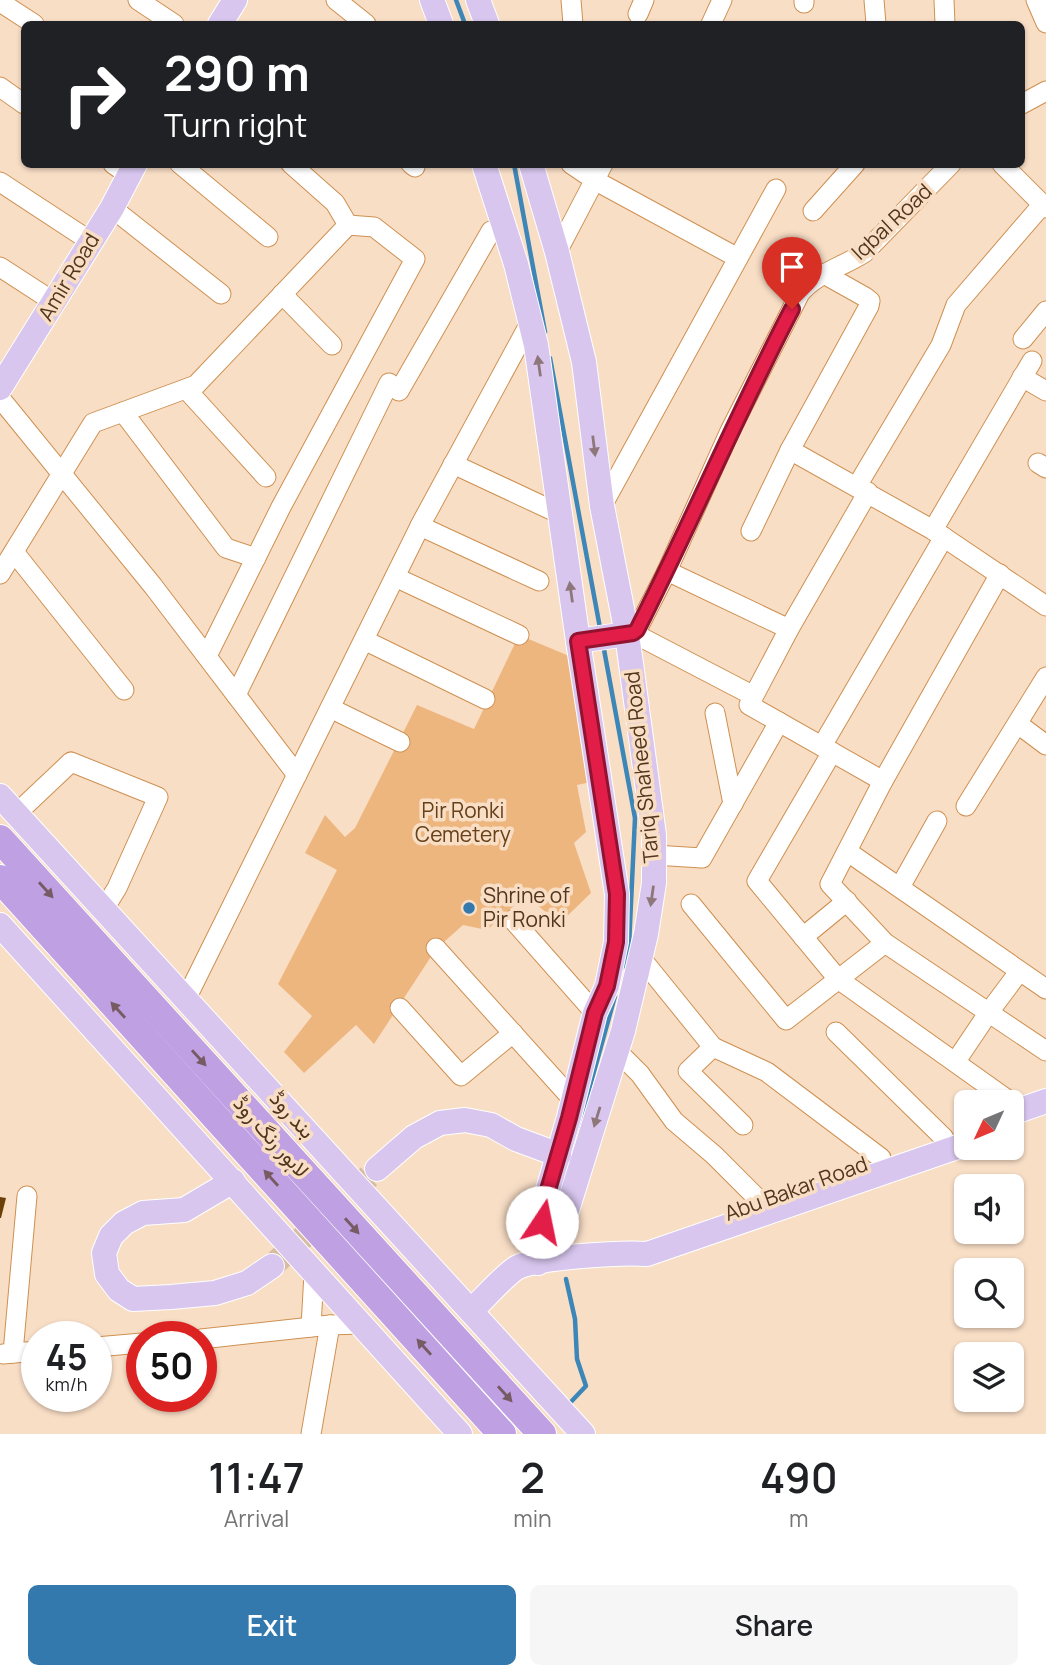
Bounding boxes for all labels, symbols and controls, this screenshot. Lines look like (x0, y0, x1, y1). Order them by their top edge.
text: 290 m (164, 39, 310, 106)
icon: right (49, 49, 140, 140)
text: Turn right (164, 103, 307, 147)
street label: Iqbal Road (845, 177, 938, 266)
street label: Amir Road (31, 227, 105, 326)
pin (762, 237, 822, 309)
icon: arrive (773, 248, 811, 286)
one-way arrow (533, 355, 544, 377)
one-way arrow (589, 435, 600, 457)
one-way arrow (565, 581, 576, 603)
street label: Tariq Shaheed Road (617, 670, 665, 864)
park label: Pir Ronki Cemetery (415, 796, 511, 848)
one-way arrow (38, 881, 53, 898)
place label: Shrine of Pir Ronki (483, 881, 570, 933)
one-way arrow (646, 885, 657, 907)
marker: Shrine of Pir Ronki (461, 900, 477, 916)
one-way arrow (111, 1002, 127, 1019)
one-way arrow (191, 1049, 207, 1067)
street label: بند روڈ (264, 1085, 322, 1144)
street label: لاہور رنگ روڈ (228, 1090, 316, 1183)
north arrow (954, 1090, 1024, 1160)
map controls (954, 1090, 1024, 1412)
one-way arrow (591, 1106, 601, 1127)
street label: Abu Bakar Road (720, 1149, 871, 1227)
one-way arrow (264, 1170, 279, 1187)
button: sound (954, 1174, 1024, 1244)
position arrow (505, 1185, 579, 1259)
one-way arrow (344, 1217, 360, 1235)
button: search (954, 1258, 1024, 1328)
speed limit sign: 50 (126, 1321, 217, 1412)
text: 45 (46, 1333, 87, 1381)
one-way arrow (416, 1339, 432, 1356)
button: layers (954, 1342, 1024, 1412)
text: km/h (46, 1372, 87, 1396)
one-way arrow (497, 1385, 513, 1402)
text: 11:47 (208, 1448, 305, 1506)
text: 2 (520, 1448, 545, 1506)
text: 490 (760, 1448, 838, 1506)
text: Arrival (224, 1502, 289, 1534)
text: min (513, 1502, 552, 1534)
text: m (789, 1502, 809, 1534)
button: Exit (28, 1585, 516, 1665)
button: Share (530, 1585, 1018, 1665)

